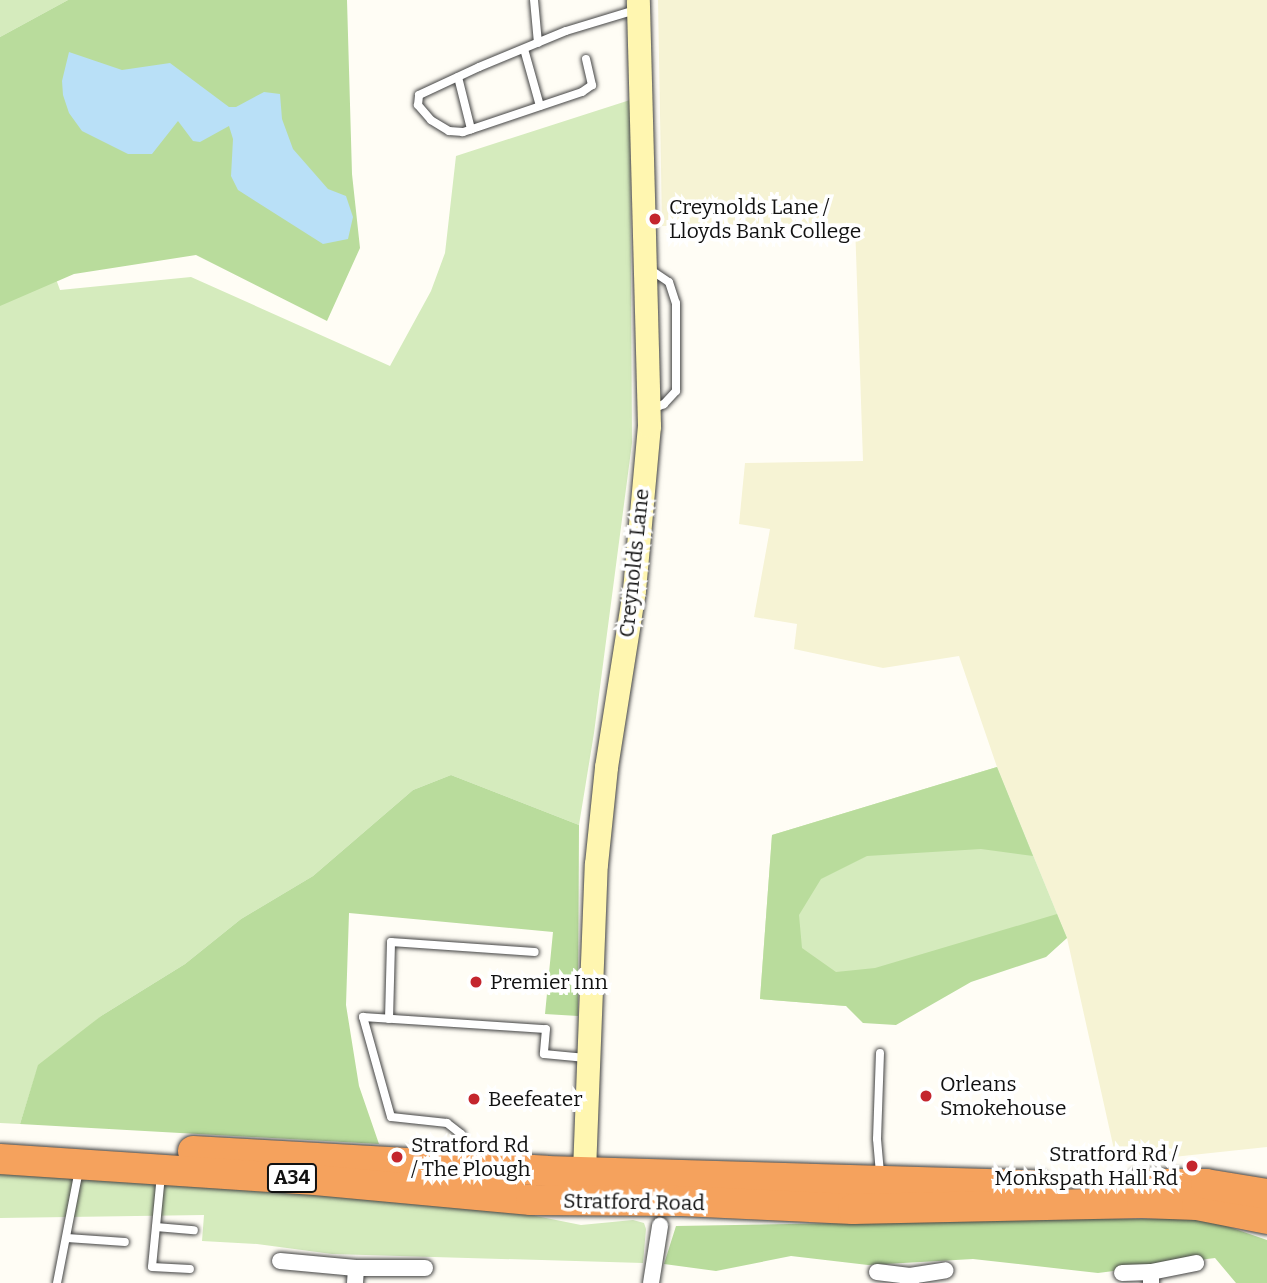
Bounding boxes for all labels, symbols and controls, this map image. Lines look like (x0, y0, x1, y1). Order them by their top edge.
place label: Creynolds Lane / Lloyds Bank College (669, 194, 861, 244)
marker: Creynolds Lane / Lloyds Bank College (647, 211, 663, 227)
street label: Creynolds Lane (614, 487, 654, 639)
place label: Premier Inn (490, 969, 608, 995)
marker: Premier Inn (468, 974, 484, 990)
place label: Orleans Smokehouse (940, 1071, 1066, 1121)
place label: Beefeater (488, 1086, 582, 1112)
marker: Orleans Smokehouse (918, 1088, 934, 1104)
marker: Beefeater (466, 1091, 482, 1107)
place label: Stratford Rd / The Plough (411, 1132, 531, 1182)
place label: Stratford Rd / Monkspath Hall Rd (994, 1141, 1178, 1191)
marker: Stratford Rd / The Plough (389, 1149, 405, 1165)
marker: Stratford Rd / Monkspath Hall Rd (1184, 1158, 1200, 1174)
road number: A34 (266, 1162, 318, 1194)
street label: Stratford Road (563, 1188, 705, 1216)

